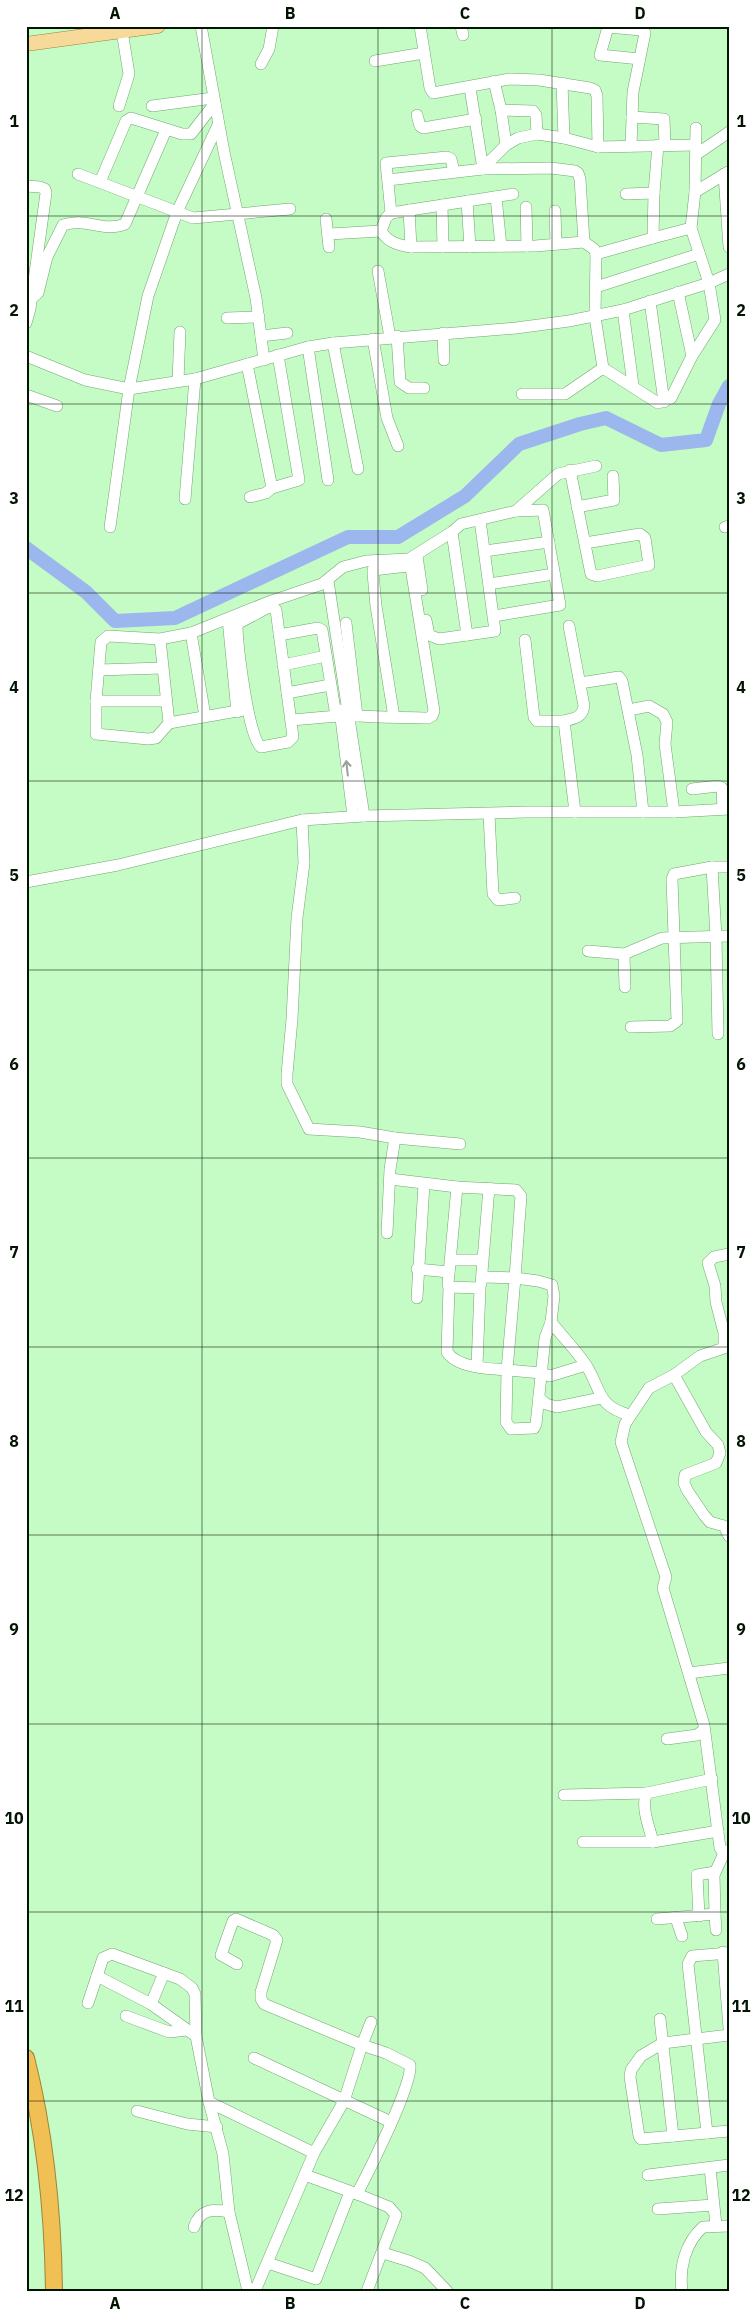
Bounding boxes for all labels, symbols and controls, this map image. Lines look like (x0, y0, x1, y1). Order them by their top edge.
text: A (110, 3, 121, 23)
text: B (285, 3, 296, 23)
text: C (460, 3, 470, 23)
text: D (634, 3, 646, 23)
text: 1 (9, 111, 19, 131)
text: 1 (736, 111, 746, 131)
text: 2 (9, 300, 19, 320)
text: 2 (736, 300, 746, 320)
text: 3 (9, 488, 19, 508)
text: 3 (736, 488, 746, 508)
text: 4 (9, 677, 19, 697)
text: 4 (736, 677, 746, 697)
one-way arrow (342, 760, 352, 776)
text: 5 (9, 865, 19, 885)
text: 5 (736, 865, 746, 885)
text: 6 (9, 1054, 19, 1074)
text: 6 (736, 1054, 746, 1074)
text: 7 (9, 1242, 19, 1262)
text: 7 (736, 1242, 746, 1262)
text: 8 (9, 1431, 19, 1451)
text: 8 (736, 1431, 746, 1451)
text: 9 (9, 1619, 19, 1639)
text: 9 (736, 1619, 746, 1639)
text: 10 (4, 1808, 24, 1828)
text: 10 (731, 1808, 751, 1828)
text: 11 (4, 1996, 24, 2016)
text: 11 (731, 1996, 751, 2016)
text: 12 (4, 2185, 24, 2205)
text: 12 (731, 2185, 751, 2205)
text: A (110, 2293, 121, 2313)
text: B (285, 2293, 296, 2313)
text: C (460, 2293, 470, 2313)
text: D (634, 2293, 646, 2313)

